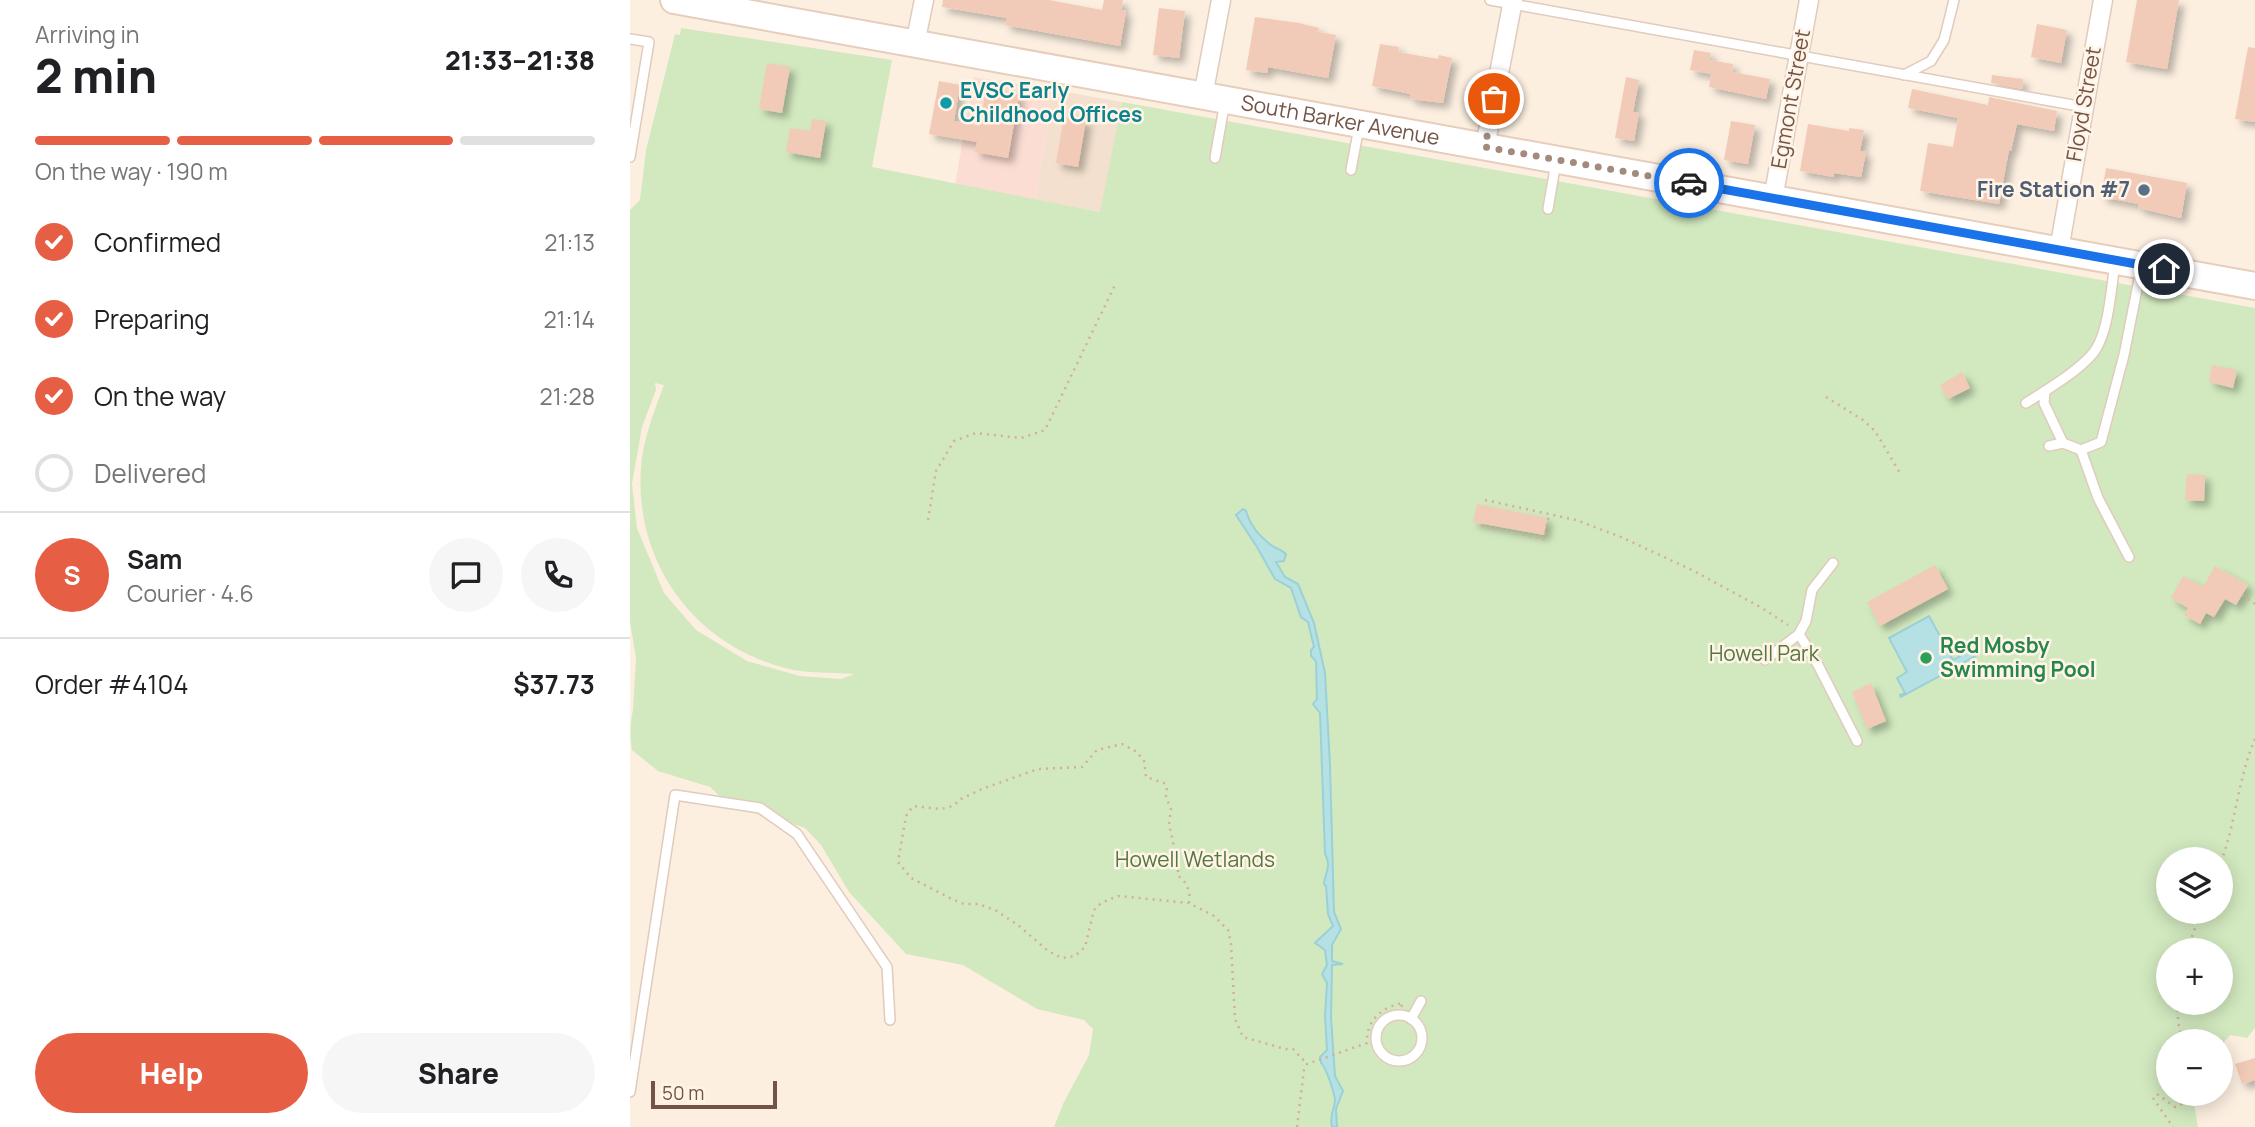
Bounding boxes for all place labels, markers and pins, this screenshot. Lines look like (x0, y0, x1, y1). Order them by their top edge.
pin (1464, 69, 1524, 129)
place label: EVSC Early Childhood Offices (960, 76, 1142, 128)
marker: EVSC Early Childhood Offices (938, 95, 954, 111)
place label: Fire Station #7 (1977, 175, 2130, 203)
marker: Fire Station #7 (2136, 182, 2152, 198)
pin (2134, 239, 2194, 299)
place label: Red Mosby Swimming Pool (1940, 631, 2096, 683)
marker: Red Mosby Swimming Pool (1918, 650, 1934, 666)

